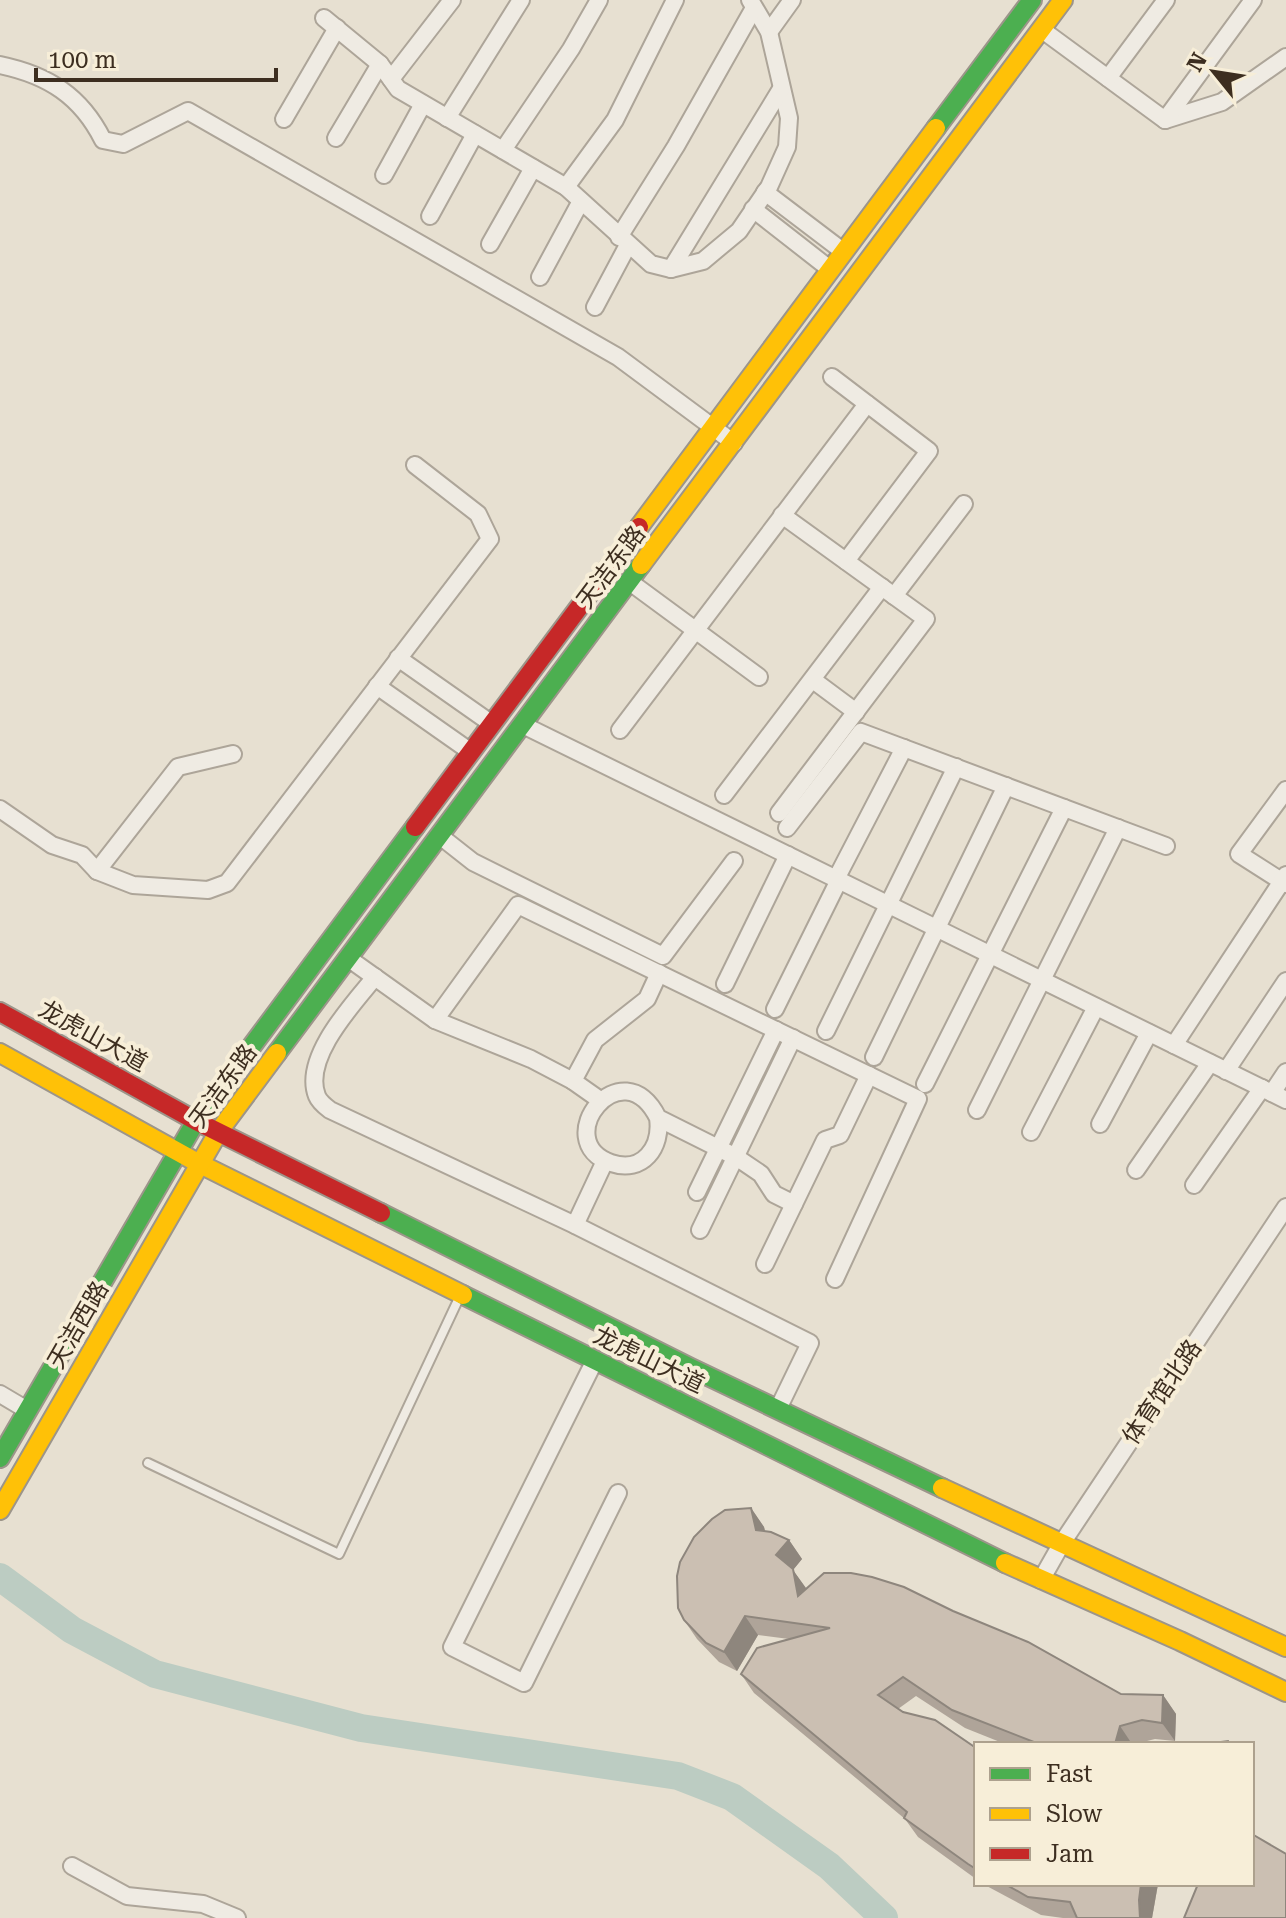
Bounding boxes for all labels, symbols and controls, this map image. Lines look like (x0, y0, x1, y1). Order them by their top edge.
scale bar (36, 32, 276, 82)
north arrow (1174, 32, 1254, 112)
text: 100 m (48, 46, 116, 74)
text: N (1182, 49, 1212, 76)
street label: 天洁东路 (571, 520, 651, 614)
street label: 龙虎山大道 (34, 995, 152, 1077)
street label: 天洁东路 (183, 1039, 263, 1133)
street label: 天洁西路 (42, 1276, 114, 1374)
street label: 龙虎山大道 (589, 1321, 709, 1399)
street label: 体育馆北路 (1117, 1334, 1207, 1450)
legend (974, 1742, 1254, 1886)
text: Fast (1046, 1760, 1093, 1788)
text: Slow (1046, 1800, 1103, 1828)
text: Jam (1046, 1840, 1094, 1868)

